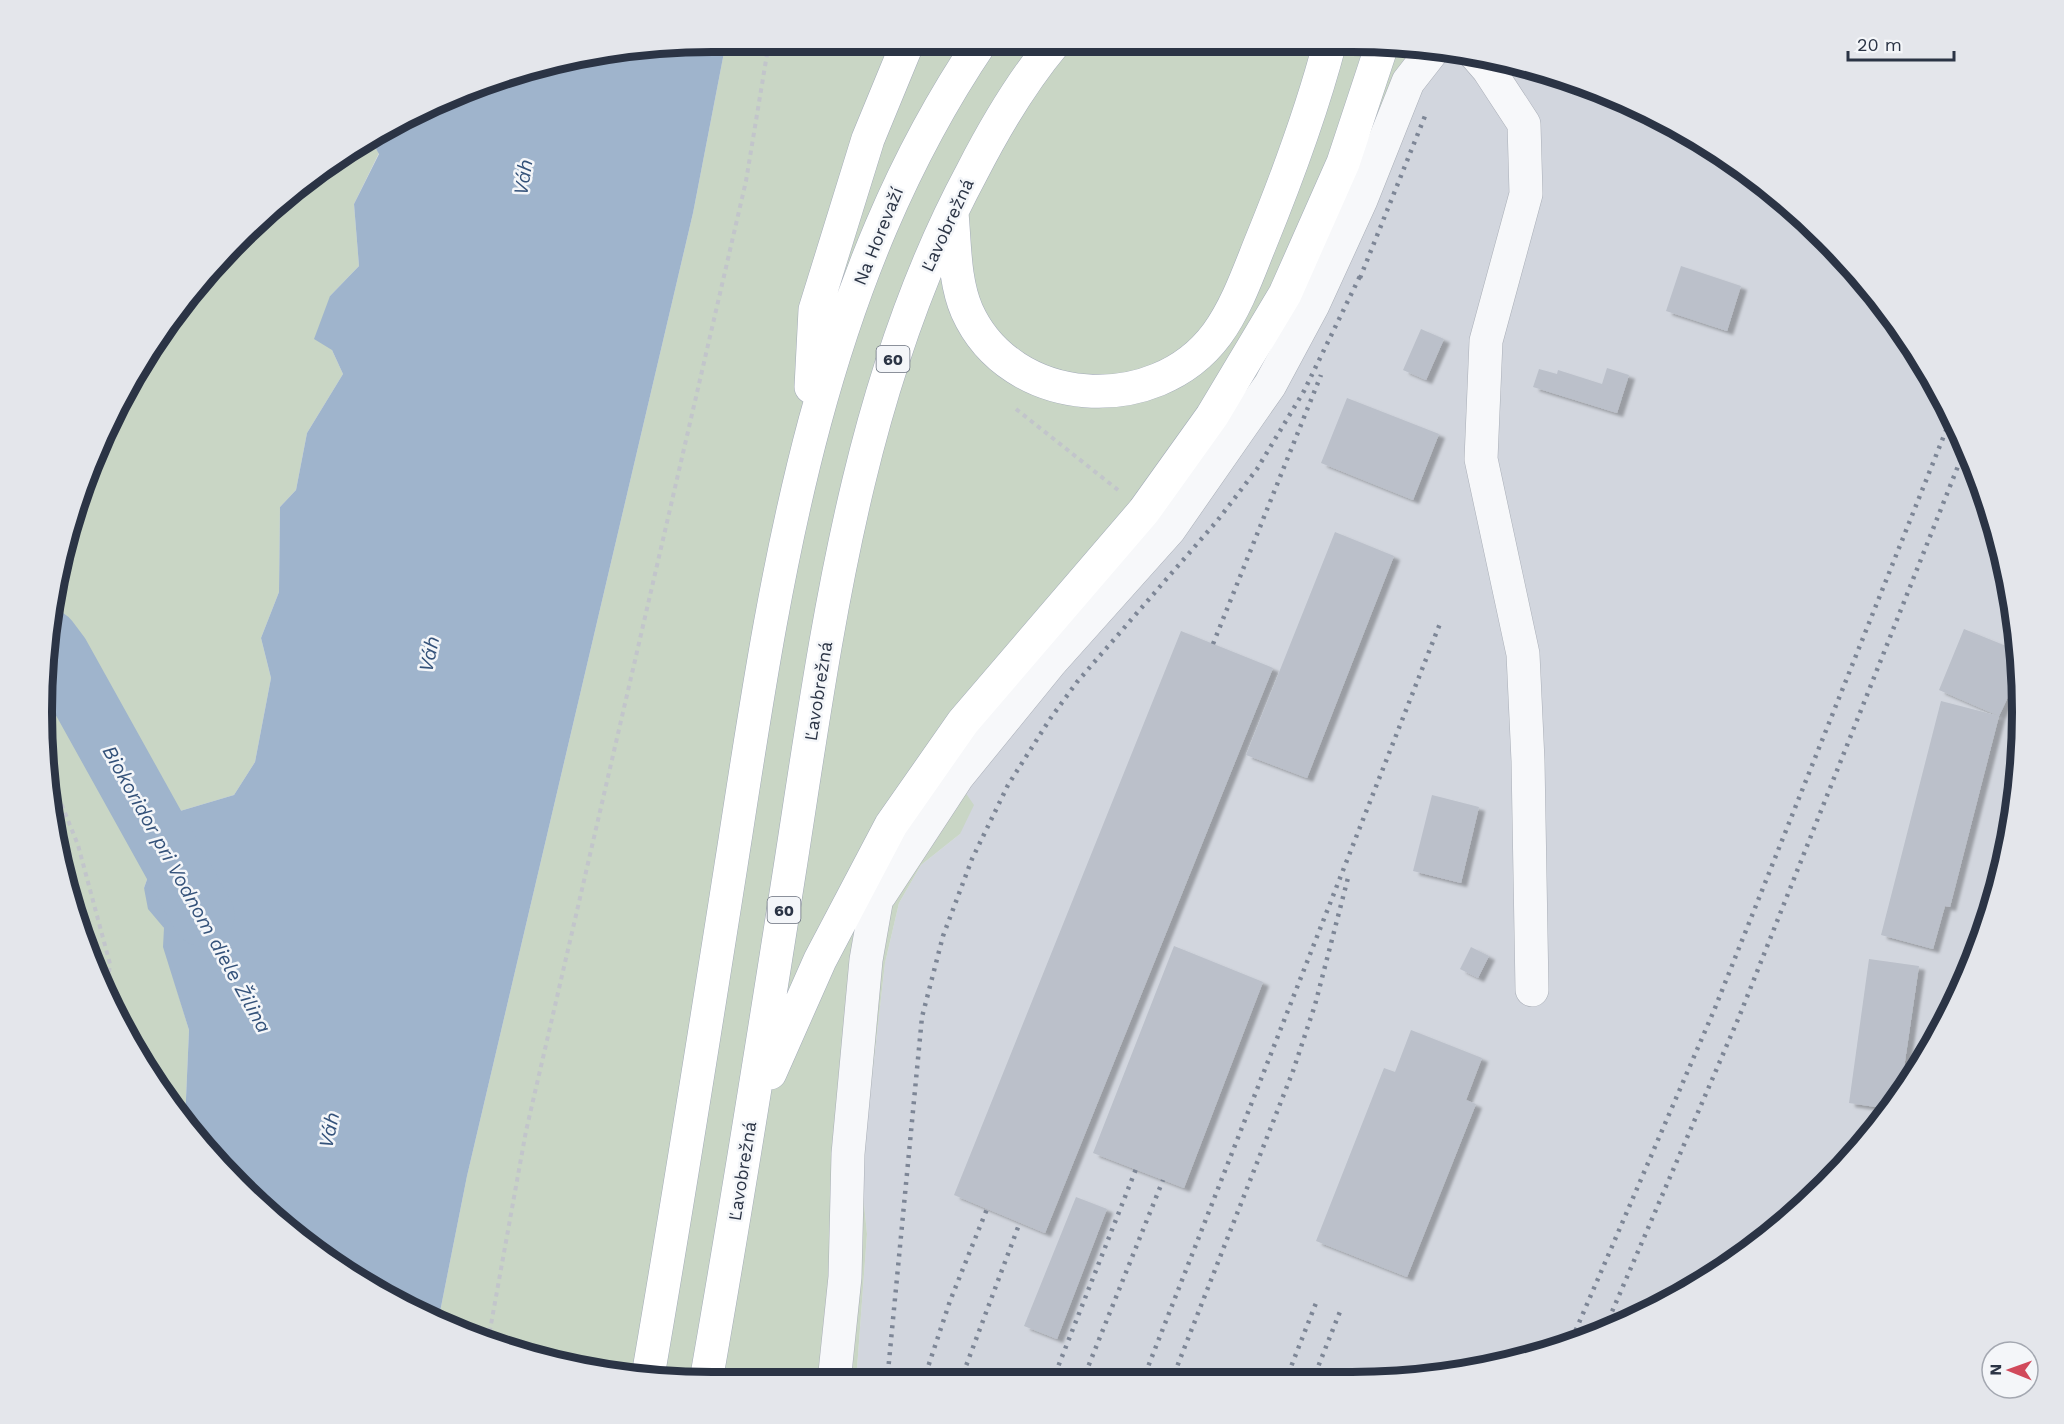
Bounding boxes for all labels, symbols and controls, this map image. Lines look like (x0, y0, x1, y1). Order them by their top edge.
scale bar (1848, 24, 1954, 62)
text: 20 m (1857, 34, 1902, 55)
water label: Váh (508, 157, 538, 197)
street label: Ľavobrežná (916, 175, 978, 275)
street label: Na Horevaží (849, 184, 907, 288)
road number: 60 (876, 346, 910, 372)
water label: Váh (414, 634, 444, 674)
street label: Ľavobrežná (800, 640, 836, 742)
water label: Biokoridor pri Vodnom diele Žilina (98, 741, 276, 1037)
road number: 60 (768, 897, 800, 923)
water label: Váh (314, 1110, 344, 1150)
street label: Ľavobrežná (724, 1120, 760, 1222)
north arrow (1980, 1340, 2040, 1400)
text: N (1986, 1364, 2005, 1376)

